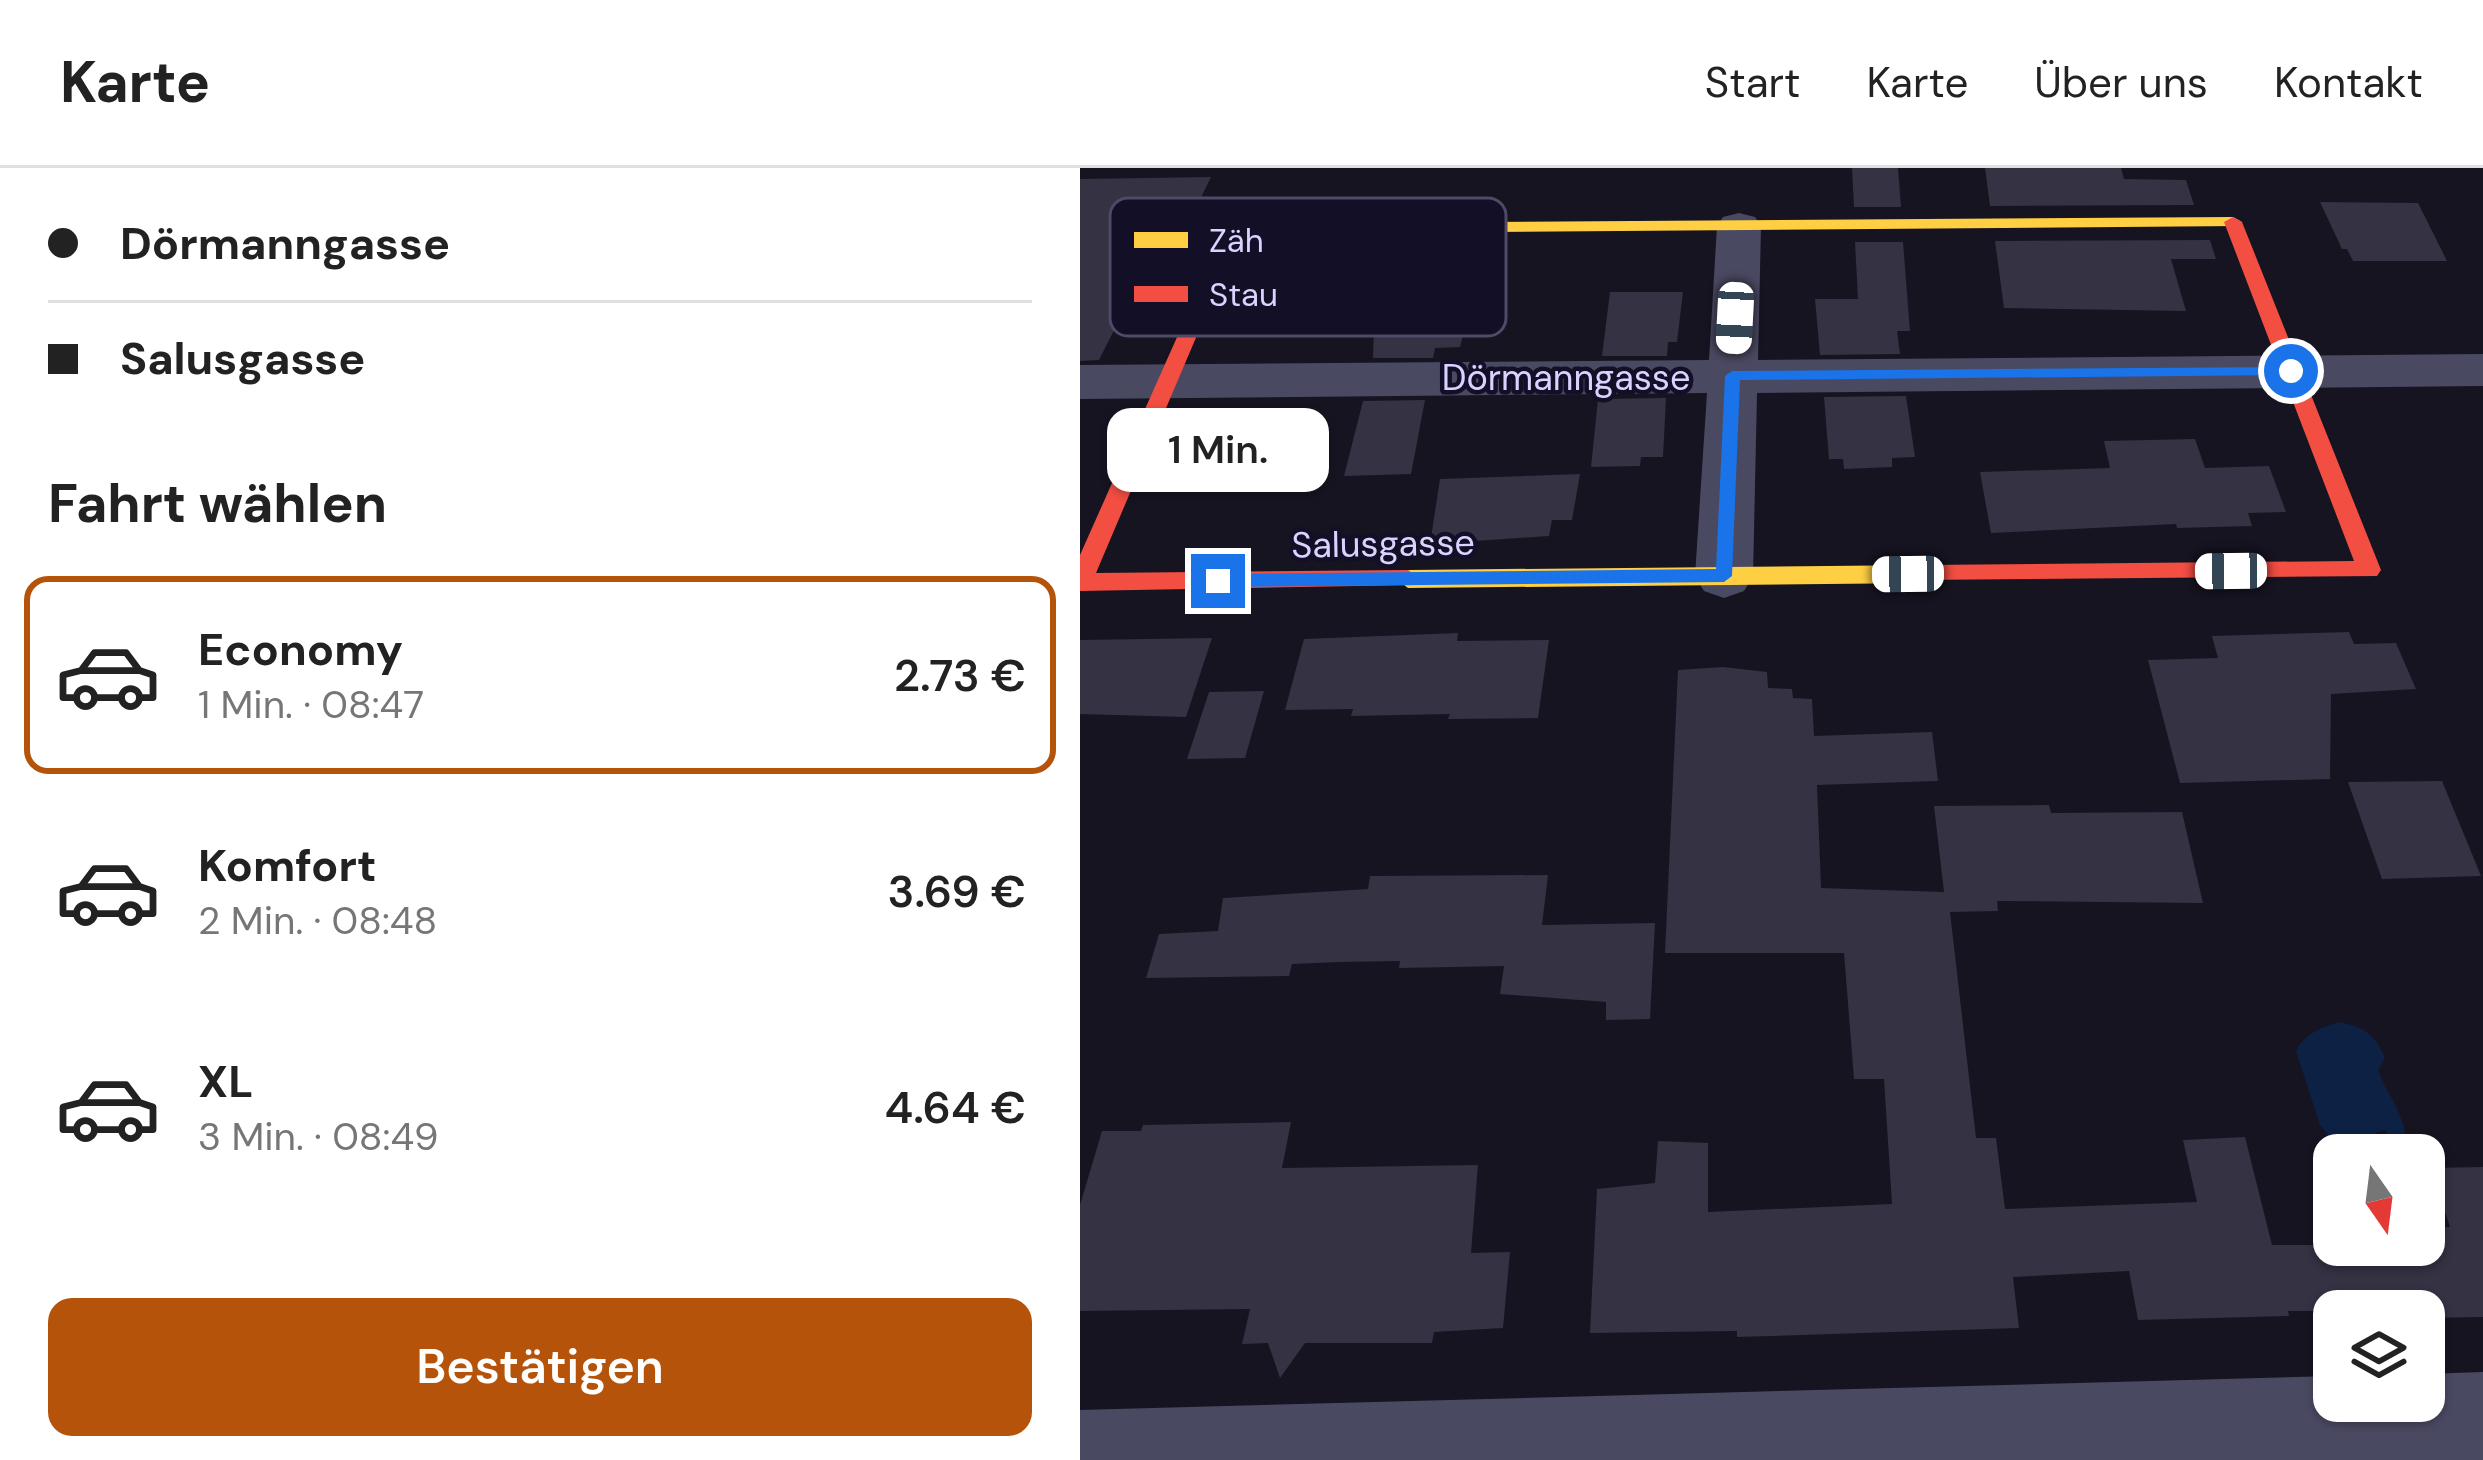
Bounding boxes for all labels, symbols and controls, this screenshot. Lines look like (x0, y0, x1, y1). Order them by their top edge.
text: Karte (60, 45, 210, 120)
text: Start (1705, 55, 1801, 110)
text: Karte (1867, 55, 1968, 110)
text: Über uns (2034, 55, 2208, 110)
text: Kontakt (2274, 55, 2423, 110)
legend (1110, 198, 1506, 336)
text: Dörmanngasse (120, 214, 450, 273)
text: Zäh (1209, 219, 1264, 262)
text: Stau (1209, 273, 1278, 316)
car (1715, 281, 1755, 355)
text: Salusgasse (120, 329, 365, 388)
route start (2264, 344, 2318, 398)
street label: Dörmanngasse (1442, 354, 1690, 401)
callout: 1 Min. (1107, 407, 1329, 491)
text: 1 Min. (1168, 424, 1268, 475)
text: Fahrt wählen (48, 468, 387, 539)
street label: Salusgasse (1291, 518, 1475, 569)
car (2195, 552, 2267, 590)
route end (1191, 554, 1245, 608)
car (1872, 555, 1944, 593)
text: Economy (198, 620, 403, 679)
icon: car (54, 621, 162, 729)
text: 2.73 € (894, 646, 1026, 705)
text: 1 Min. · 08:47 (198, 679, 424, 730)
text: Komfort (198, 836, 376, 895)
icon: car (54, 837, 162, 945)
text: 3.69 € (887, 862, 1026, 921)
text: 2 Min. · 08:48 (198, 895, 437, 946)
text: XL (198, 1052, 253, 1111)
icon: car (54, 1053, 162, 1161)
text: 4.64 € (885, 1078, 1026, 1137)
text: 3 Min. · 08:49 (198, 1111, 439, 1162)
north arrow (2313, 1134, 2445, 1266)
map controls (2313, 1134, 2445, 1422)
button: layers (2313, 1290, 2445, 1422)
button: Bestätigen (48, 1298, 1032, 1436)

